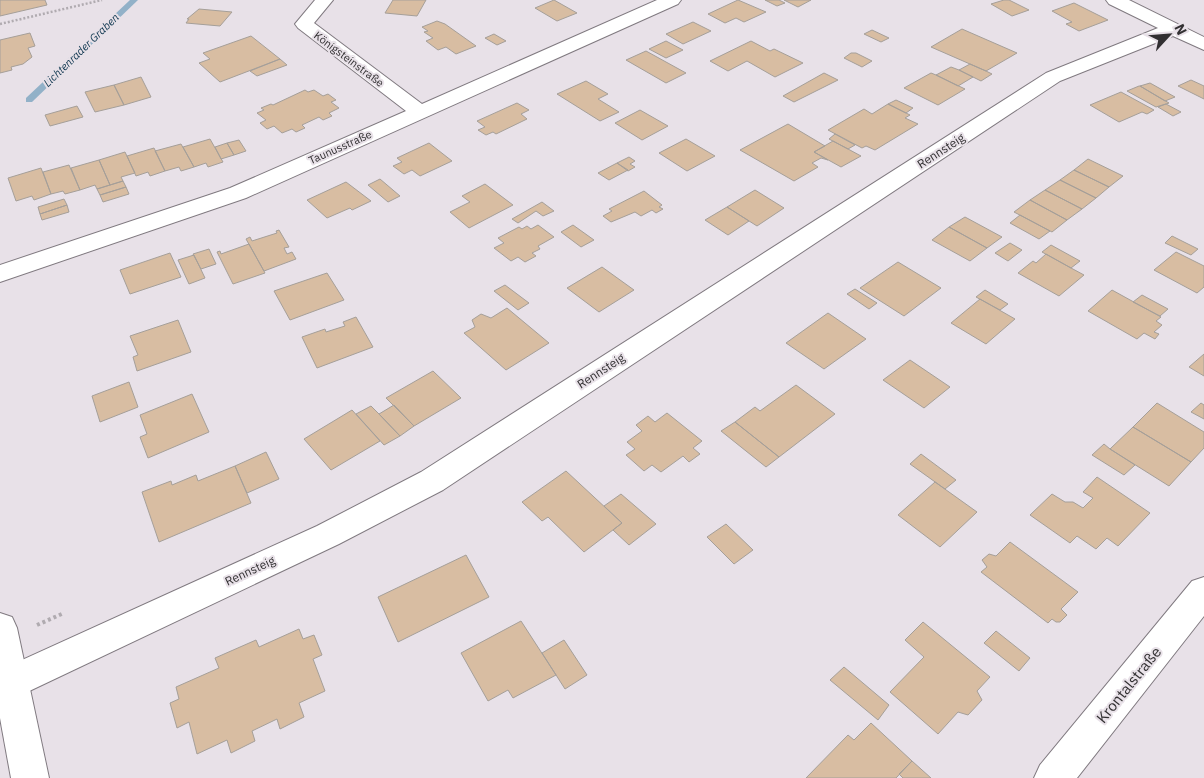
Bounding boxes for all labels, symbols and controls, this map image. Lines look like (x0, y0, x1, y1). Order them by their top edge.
water label: Lichtenrader Graben (40, 10, 122, 90)
north arrow (1144, 10, 1194, 60)
text: N (1170, 21, 1191, 38)
street label: Königsteinstraße (311, 28, 387, 90)
street label: Taunusstraße (306, 127, 374, 167)
street label: Rennsteig (914, 129, 968, 171)
street label: Rennsteig (574, 349, 628, 391)
street label: Rennsteig (222, 552, 278, 589)
street label: Krontalstraße (1092, 643, 1165, 727)

